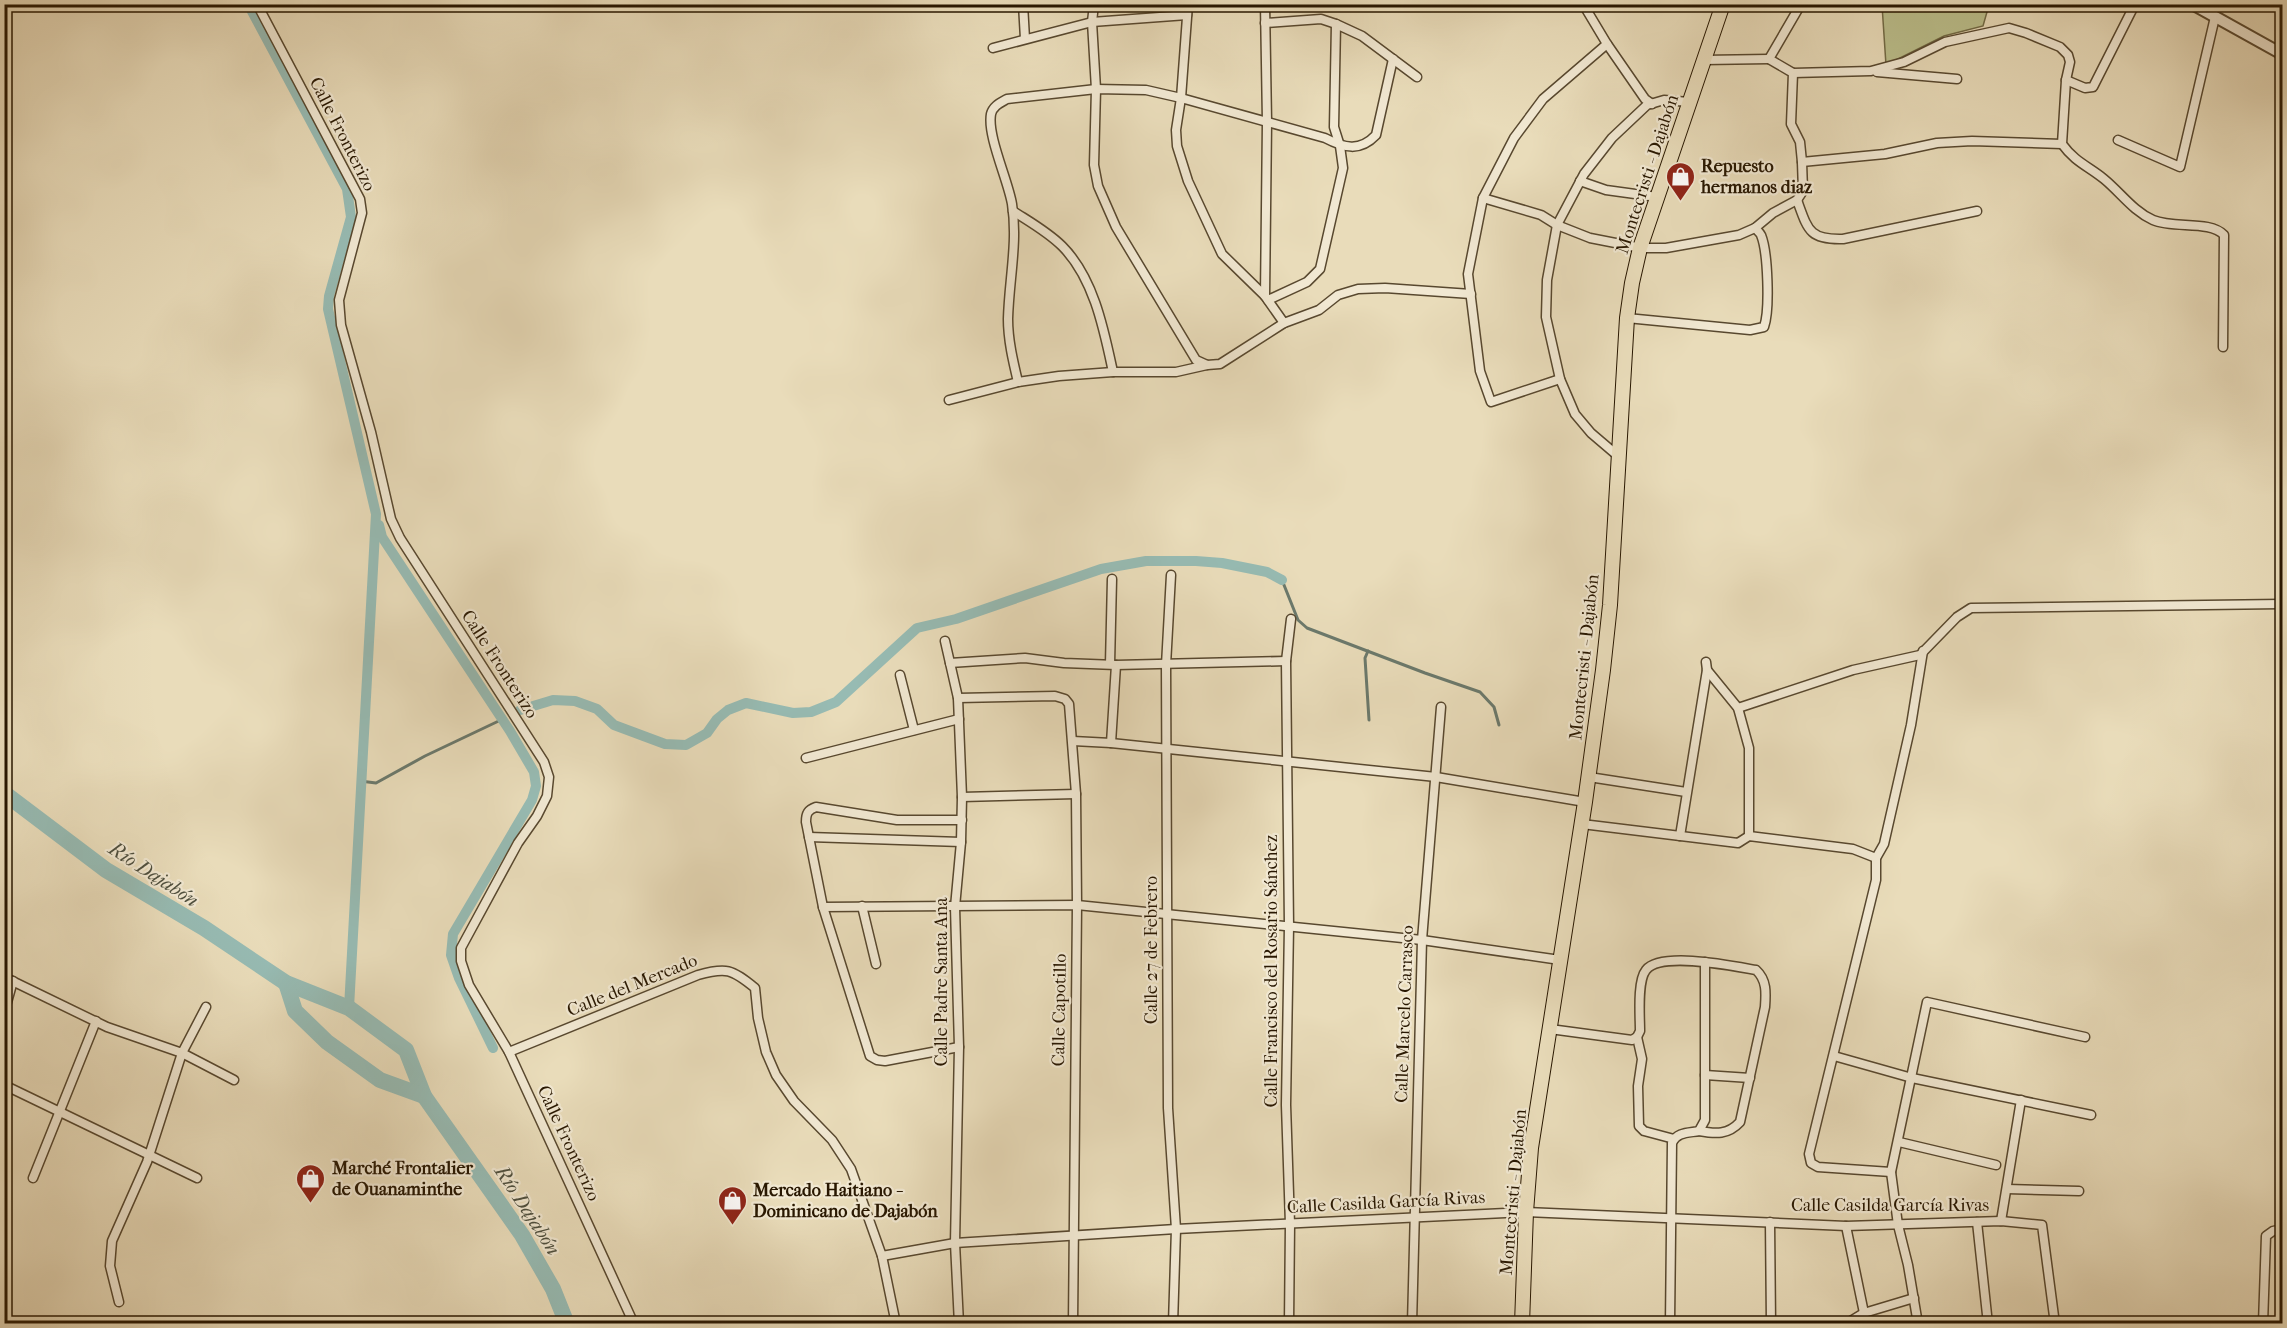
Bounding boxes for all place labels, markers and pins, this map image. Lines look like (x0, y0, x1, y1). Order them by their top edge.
place label: Repuesto hermanos diaz (1700, 156, 1812, 198)
shop icon: Repuesto hermanos diaz (1664, 160, 1696, 202)
place label: Marché Frontalier de Ouanaminthe (331, 1158, 473, 1200)
shop icon: Marché Frontalier de Ouanaminthe (295, 1162, 327, 1204)
place label: Mercado Haitiano - Dominicano de Dajabón (752, 1180, 938, 1222)
shop icon: Mercado Haitiano - Dominicano de Dajabón (716, 1184, 748, 1226)

